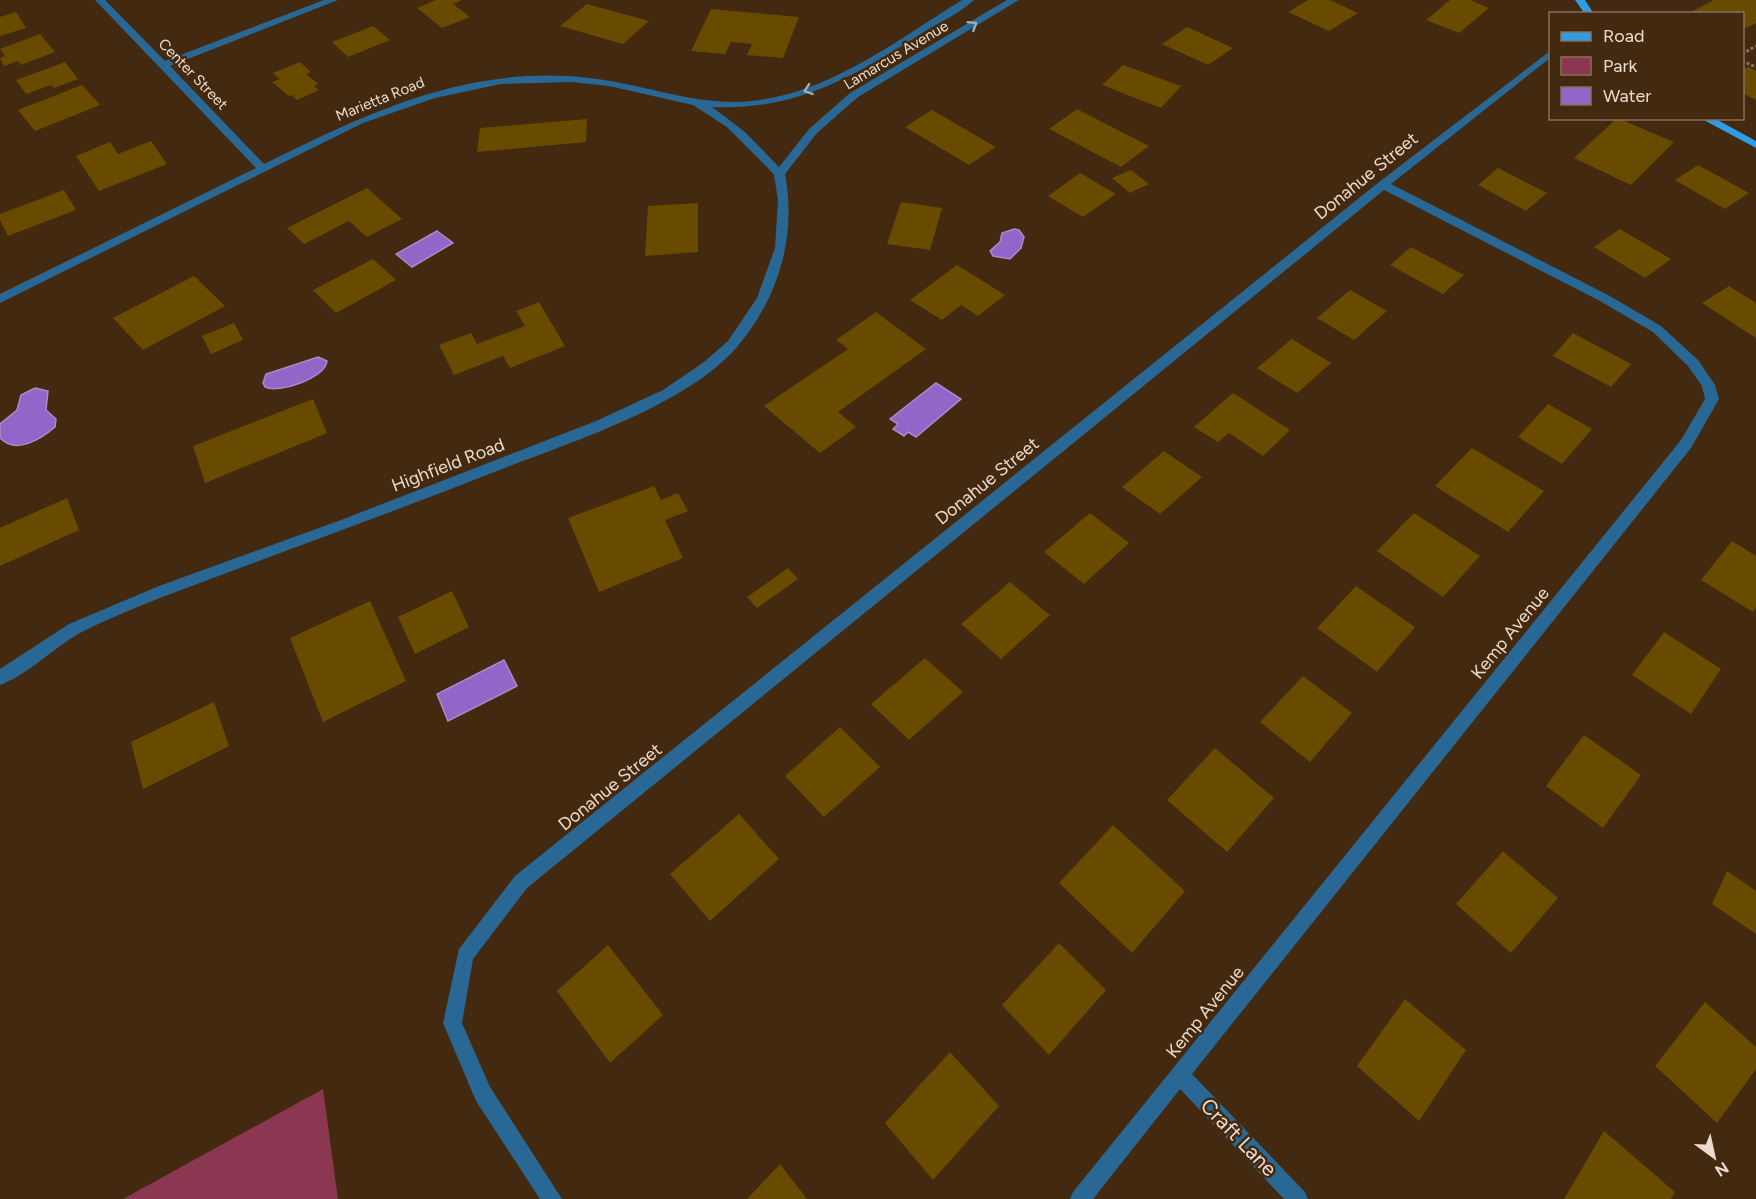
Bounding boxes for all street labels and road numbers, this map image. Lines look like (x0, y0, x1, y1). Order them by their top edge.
street label: Lamarcus Avenue (840, 17, 952, 93)
street label: Center Street (155, 35, 232, 114)
street label: Marietta Road (333, 73, 427, 125)
street label: Donahue Street (1310, 127, 1422, 224)
street label: Donahue Street (931, 432, 1043, 529)
street label: Highfield Road (388, 433, 508, 497)
street label: Kemp Avenue (1466, 582, 1554, 683)
street label: Donahue Street (554, 738, 666, 835)
street label: Kemp Avenue (1161, 961, 1249, 1062)
street label: Craft Lane (1196, 1093, 1282, 1181)

